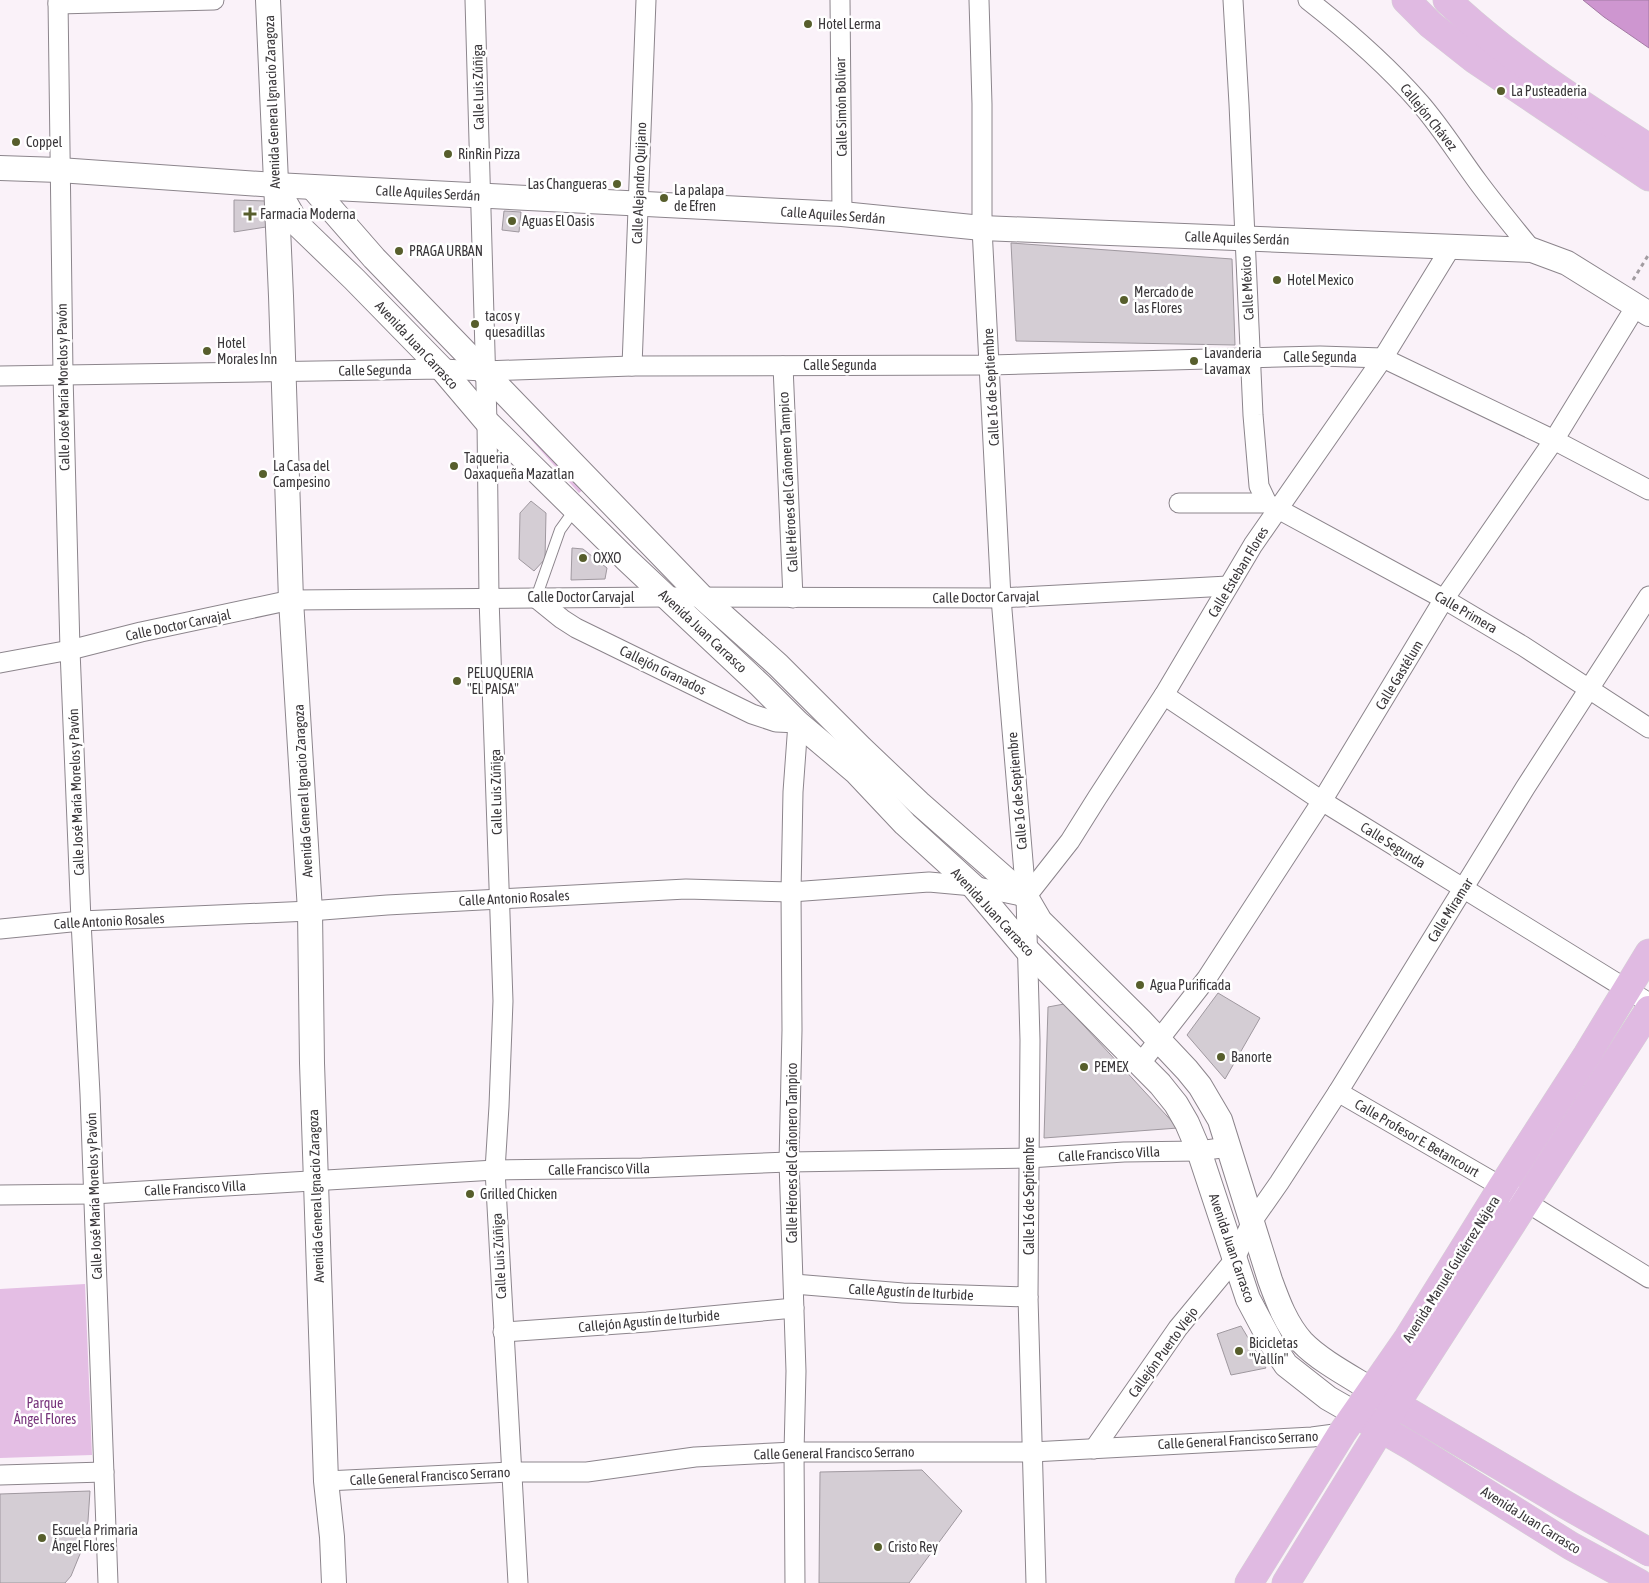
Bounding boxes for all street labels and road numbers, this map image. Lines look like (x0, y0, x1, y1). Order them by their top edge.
street label: Avenida General Ignacio Zaragoza (261, 15, 283, 189)
street label: Calle Luis Zúñiga (469, 44, 487, 130)
street label: Calle Simón Bolívar (832, 56, 850, 157)
street label: Callejón Chávez (1397, 80, 1461, 154)
street label: Calle Alejandro Quijano (629, 122, 649, 244)
street label: Calle Aquiles Serdán (375, 182, 481, 204)
street label: Calle Aquiles Serdán (780, 203, 886, 227)
street label: Calle Aquiles Serdán (1184, 228, 1290, 248)
street label: Calle México (1237, 255, 1257, 321)
street label: Avenida Juan Carrasco (372, 298, 462, 392)
street label: Calle José María Morelos y Pavón (54, 303, 72, 471)
street label: Calle 16 de Septiembre (980, 328, 1002, 446)
street label: Calle Segunda (1283, 349, 1357, 365)
street label: Calle Segunda (803, 357, 877, 373)
street label: Calle Segunda (338, 361, 412, 379)
street label: Calle Héroes del Cañonero Tampico (775, 391, 801, 573)
street label: Calle Esteban Flores (1205, 524, 1271, 620)
street label: Avenida Juan Carrasco (656, 586, 750, 676)
street label: Calle Doctor Carvajal (932, 588, 1040, 606)
street label: Calle Primera (1432, 588, 1500, 636)
street label: Calle Doctor Carvajal (527, 589, 635, 605)
street label: Calle Doctor Carvajal (124, 606, 232, 644)
street label: Calle Gastélum (1372, 637, 1426, 713)
street label: Callejón Granados (617, 642, 709, 698)
street label: Avenida General Ignacio Zaragoza (290, 704, 316, 878)
street label: Calle José María Morelos y Pavón (65, 708, 87, 876)
street label: Calle 16 de Septiembre (1004, 732, 1030, 850)
street label: Calle Luis Zúñiga (487, 749, 505, 835)
street label: Calle Segunda (1358, 819, 1428, 871)
street label: Avenida Juan Carrasco (948, 865, 1038, 959)
street label: Calle Miramar (1424, 874, 1476, 945)
street label: Calle Antonio Rosales (458, 887, 570, 909)
street label: Calle Antonio Rosales (53, 910, 165, 932)
street label: Calle Héroes del Cañonero Tampico (784, 1063, 800, 1243)
street label: Calle Profesor E. Betancourt (1352, 1096, 1482, 1180)
street label: Avenida General Ignacio Zaragoza (305, 1109, 327, 1283)
street label: Calle José María Morelos y Pavón (83, 1112, 105, 1280)
street label: Calle 16 de Septiembre (1021, 1137, 1037, 1255)
street label: Calle Francisco Villa (1058, 1143, 1160, 1165)
street label: Calle Francisco Villa (548, 1160, 650, 1178)
street label: Calle Francisco Villa (144, 1177, 246, 1199)
street label: Avenida Juan Carrasco (1206, 1191, 1258, 1305)
street label: Avenida Manuel Gutiérrez Nájera (1399, 1193, 1503, 1345)
street label: Calle Luis Zúñiga (489, 1213, 509, 1299)
street label: Calle Agustín de Iturbide (848, 1281, 974, 1303)
street label: Callejón Puerto Viejo (1125, 1304, 1201, 1400)
street label: Callejón Agustín de Iturbide (578, 1307, 720, 1335)
street label: Calle General Francisco Serrano (1157, 1428, 1319, 1452)
street label: Calle General Francisco Serrano (753, 1444, 915, 1462)
street label: Calle General Francisco Serrano (349, 1464, 511, 1488)
street label: Avenida Juan Carrasco (1478, 1483, 1584, 1557)

